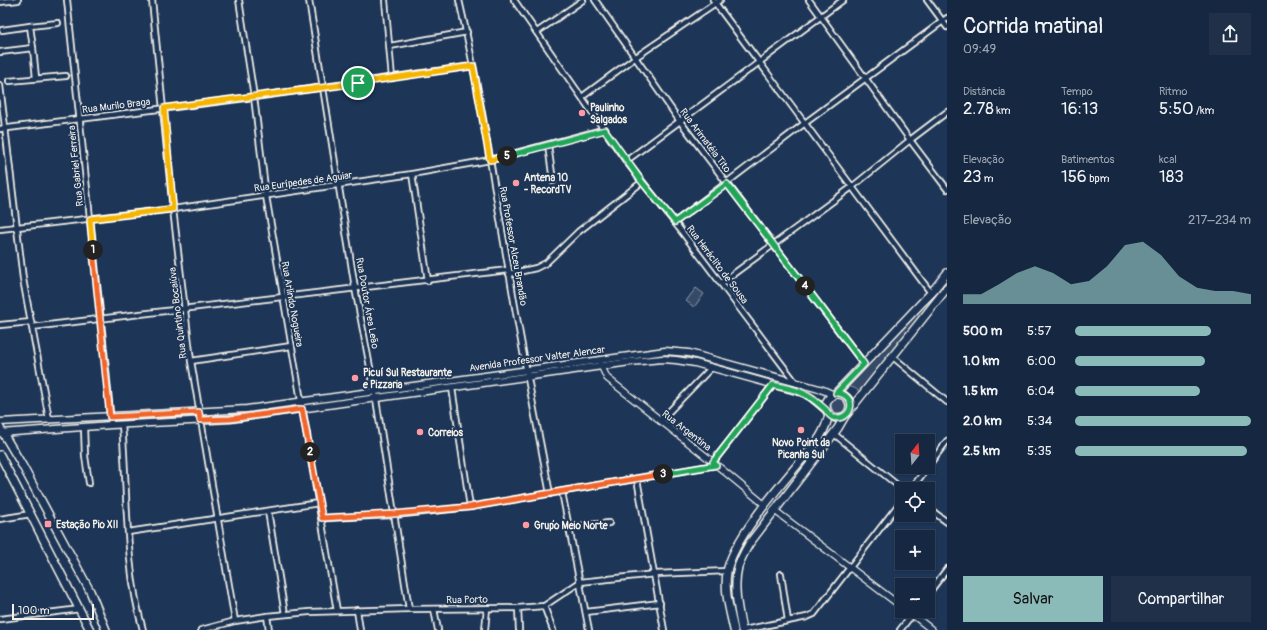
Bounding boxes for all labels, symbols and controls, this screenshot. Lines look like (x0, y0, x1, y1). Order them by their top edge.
text: Corrida matinal (963, 12, 1103, 40)
button: share (1209, 13, 1251, 55)
text: 09:49 (963, 41, 996, 57)
pin (341, 66, 375, 100)
icon: arrive (347, 72, 369, 94)
text: Distância (963, 85, 1005, 98)
text: Tempo (1061, 85, 1093, 98)
text: Ritmo (1159, 85, 1187, 98)
street label: Rua Murilo Braga (81, 96, 151, 116)
text: 2.78 (963, 98, 994, 119)
text: 16:13 (1061, 98, 1098, 119)
text: 5:50 (1159, 98, 1194, 119)
place label: Paulinho Salgados (590, 102, 628, 126)
text: km (994, 104, 1011, 117)
text: /km (1194, 104, 1214, 117)
street label: Rua Arimatéia Tito (677, 106, 734, 176)
marker: Paulinho Salgados (577, 108, 587, 118)
street label: Rua Gabriel Ferreira (66, 125, 86, 207)
pin: 5 (497, 146, 517, 166)
text: 5 (504, 149, 510, 162)
text: Elevação (963, 153, 1004, 166)
text: Batimentos (1061, 153, 1114, 166)
text: kcal (1159, 153, 1177, 166)
text: 23 (963, 166, 981, 187)
text: 156 (1061, 166, 1087, 187)
text: 183 (1159, 166, 1184, 187)
street label: Rua Eurípedes de Aguiar (253, 169, 353, 195)
place label: Antena 10 - RecordTV (524, 172, 571, 196)
text: m (981, 172, 994, 185)
text: bpm (1087, 172, 1110, 185)
marker: Antena 10 - RecordTV (511, 178, 521, 188)
street label: Rua Professor Alceu Brandão (497, 186, 530, 307)
text: Elevação (963, 212, 1012, 228)
text: 217–234 m (1188, 212, 1251, 228)
street label: Rua Heráclito de Sousa (684, 223, 751, 306)
pin: 1 (83, 240, 103, 260)
text: 1 (91, 243, 95, 256)
street label: Rua Doutor Área Leão (353, 256, 382, 350)
street label: Rua Arlindo Nogueira (279, 260, 306, 348)
street label: Rua Quintino Bocaiúva (166, 266, 190, 359)
pin: 4 (795, 276, 815, 296)
text: 4 (802, 279, 808, 292)
text: 500 m (963, 323, 1002, 339)
text: 5:57 (1027, 323, 1051, 339)
street label: Avenida Professor Valter Alencar (468, 343, 606, 374)
text: 1.0 km (963, 353, 1000, 369)
text: 6:00 (1027, 353, 1056, 369)
place label: Picuí Sul Restaurante e Pizzaria (362, 367, 453, 391)
marker: Picuí Sul Restaurante e Pizzaria (350, 373, 360, 383)
text: 1.5 km (963, 383, 998, 399)
text: 6:04 (1027, 383, 1054, 399)
street label: Rua Argentina (659, 408, 714, 454)
text: 2.0 km (963, 413, 1002, 429)
text: 5:34 (1027, 413, 1052, 429)
marker: Novo Point da Picanha Sul (796, 425, 806, 435)
marker: Correios (415, 427, 425, 437)
place label: Correios (428, 427, 464, 439)
north arrow (895, 434, 935, 474)
map controls (895, 434, 935, 618)
place label: Novo Point da Picanha Sul (772, 437, 830, 461)
pin: 2 (300, 442, 320, 462)
text: 2.5 km (963, 443, 1000, 459)
text: 5:35 (1027, 443, 1052, 459)
text: 2 (307, 445, 313, 458)
pin: 3 (653, 464, 673, 484)
text: 3 (660, 467, 666, 480)
button: locate (895, 482, 935, 522)
marker: Estação Pio XII (43, 519, 53, 529)
place label: Estação Pio XII (56, 519, 119, 531)
place label: Gruṕo Meio Norte (534, 519, 609, 532)
marker: Gruṕo Meio Norte (521, 520, 531, 530)
button: + (895, 530, 935, 570)
button: Salvar (963, 576, 1103, 622)
button: Compartilhar (1111, 576, 1251, 622)
button: − (895, 578, 935, 618)
street label: Rua Porto (446, 594, 488, 606)
scale bar (12, 602, 94, 621)
text: 100 m (18, 604, 49, 617)

